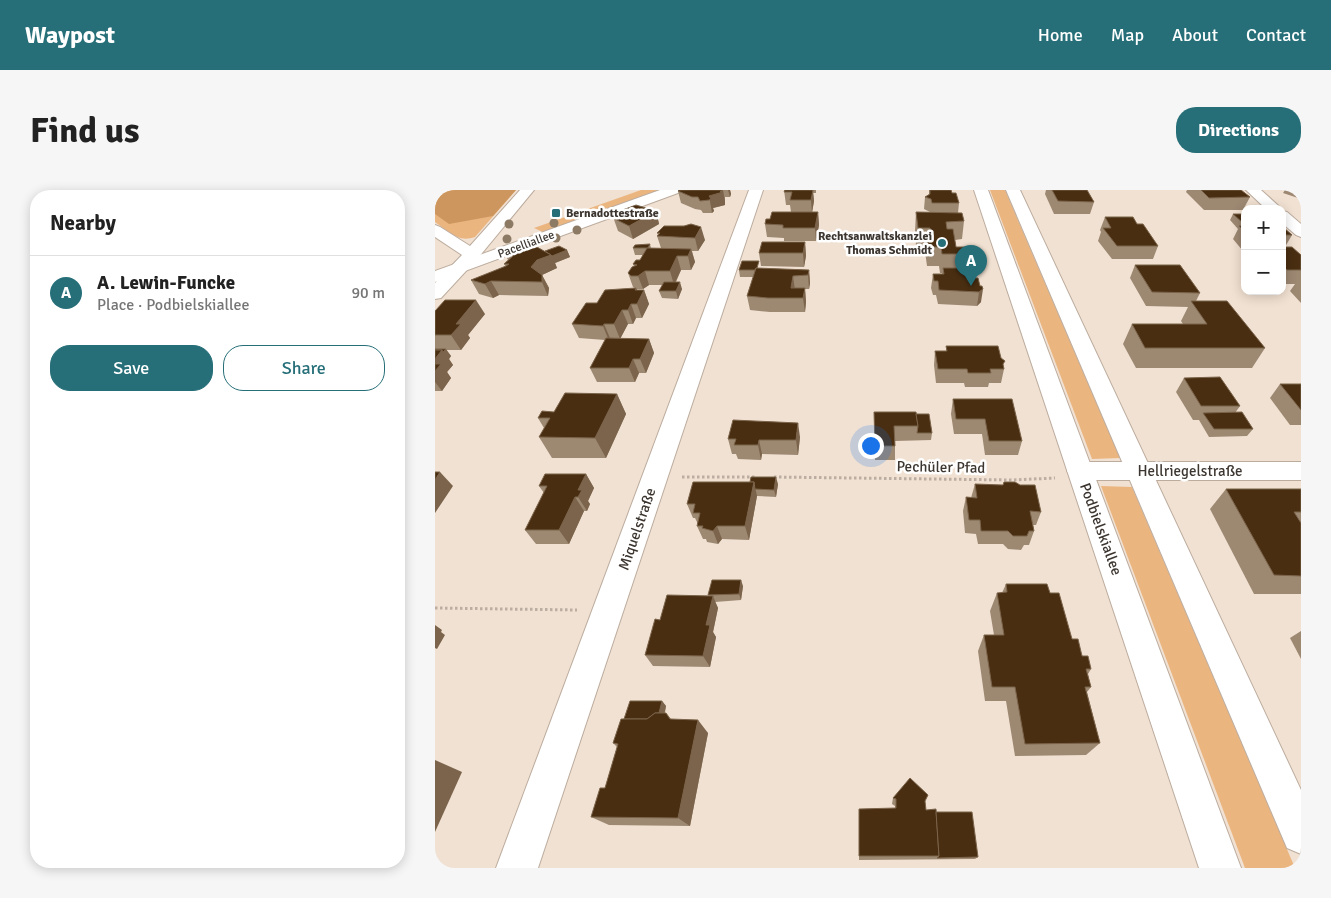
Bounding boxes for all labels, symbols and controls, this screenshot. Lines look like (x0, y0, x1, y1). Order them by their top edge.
text: Waypost (25, 20, 115, 50)
text: Home (1038, 24, 1083, 46)
text: Map (1111, 24, 1144, 46)
text: About (1172, 24, 1218, 46)
text: Contact (1246, 24, 1306, 46)
button: Directions (1176, 107, 1301, 153)
text: Find us (30, 109, 140, 152)
map controls (1241, 205, 1286, 295)
button: + (1241, 205, 1286, 250)
place label: Bernadottestraße (566, 206, 659, 221)
marker: Bernadottestraße (550, 207, 562, 219)
text: Nearby (50, 210, 116, 236)
street label: Pacelliallee (496, 227, 557, 262)
place label: Rechtsanwaltskanzlei Thomas Schmidt (818, 229, 932, 258)
marker: Rechtsanwaltskanzlei Thomas Schmidt (936, 237, 948, 249)
pin: A (955, 245, 987, 286)
button: − (1241, 250, 1286, 295)
text: A. Lewin-Funcke (97, 271, 235, 295)
text: A (61, 283, 71, 303)
text: 90 m (351, 283, 385, 303)
text: Place · Podbielskiallee (97, 295, 250, 315)
button: Save (50, 345, 213, 391)
button: Share (223, 345, 385, 391)
your location (858, 433, 884, 459)
street label: Pechüler Pfad (896, 457, 986, 477)
street label: Hellriegelstraße (1137, 462, 1243, 480)
street label: Podbielskiallee (1076, 480, 1126, 578)
street label: Miquelstraße (615, 485, 659, 573)

